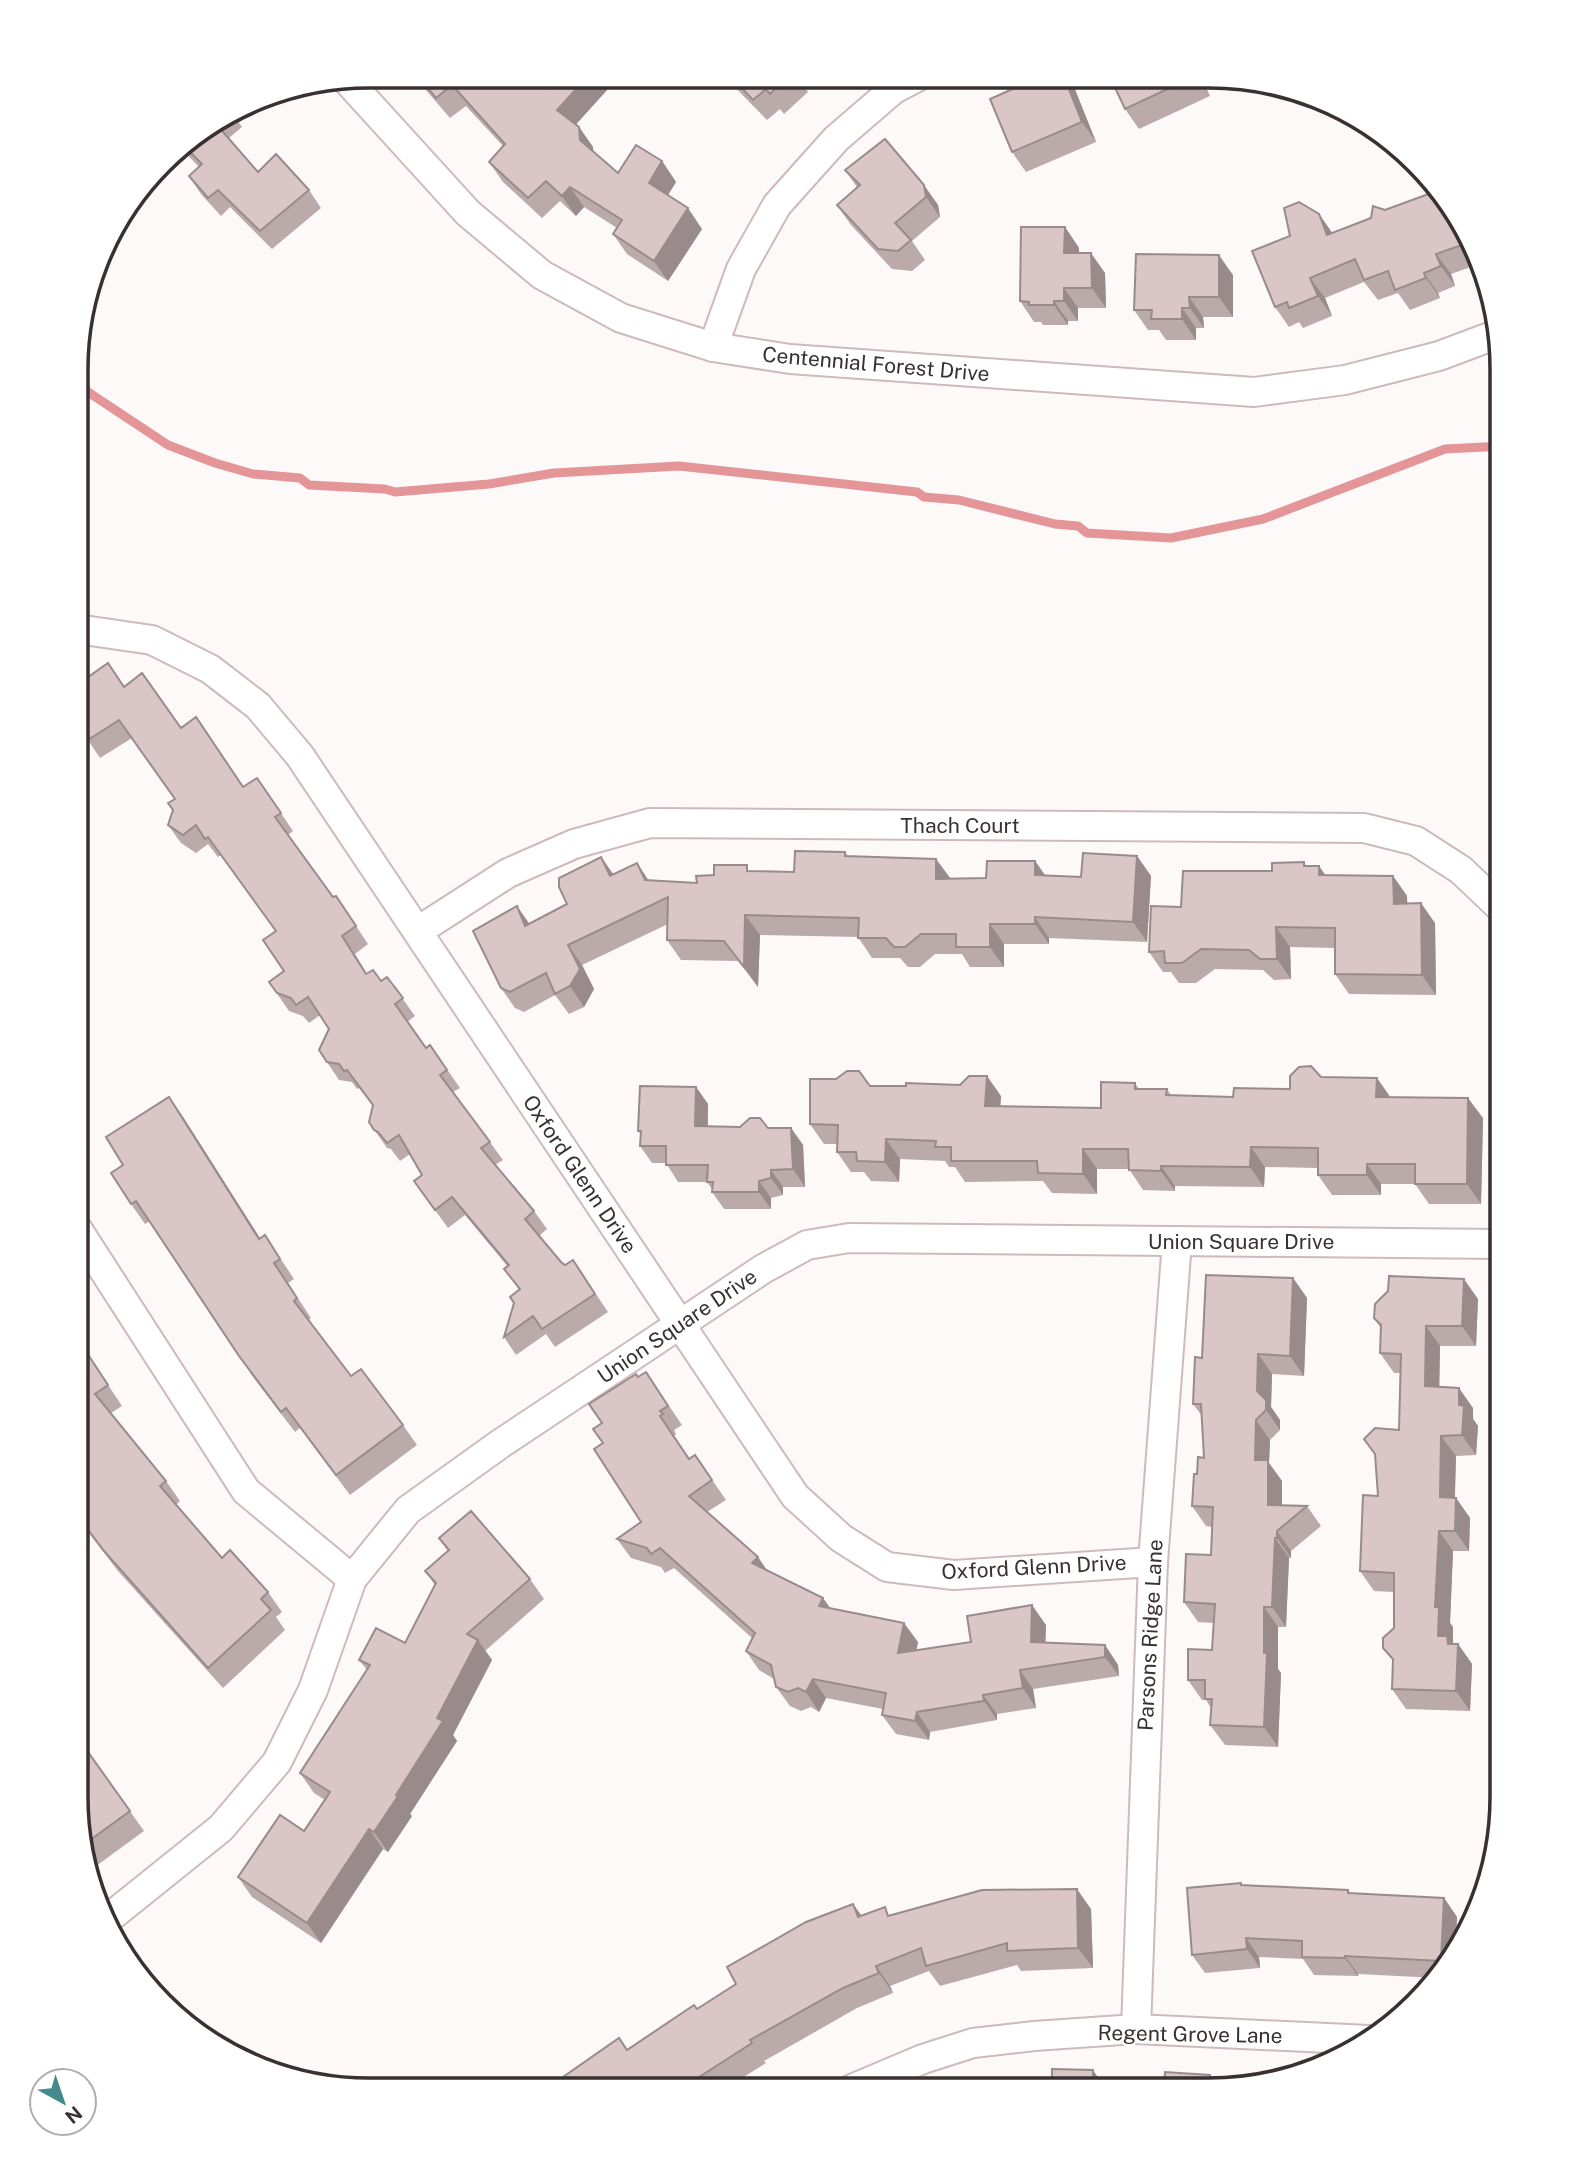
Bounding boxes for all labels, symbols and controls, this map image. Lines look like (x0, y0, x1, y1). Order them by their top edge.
street label: Centennial Forest Drive (761, 342, 991, 386)
street label: Thach Court (900, 813, 1020, 838)
street label: Oxford Glenn Drive (518, 1090, 642, 1258)
street label: Union Square Drive (1148, 1229, 1334, 1254)
street label: Union Square Drive (593, 1263, 761, 1389)
street label: Parsons Ridge Lane (1132, 1539, 1168, 1731)
street label: Oxford Glenn Drive (941, 1550, 1127, 1584)
street label: Regent Grove Lane (1097, 2020, 1283, 2048)
north arrow (28, 2067, 98, 2137)
text: N (61, 2102, 87, 2128)

